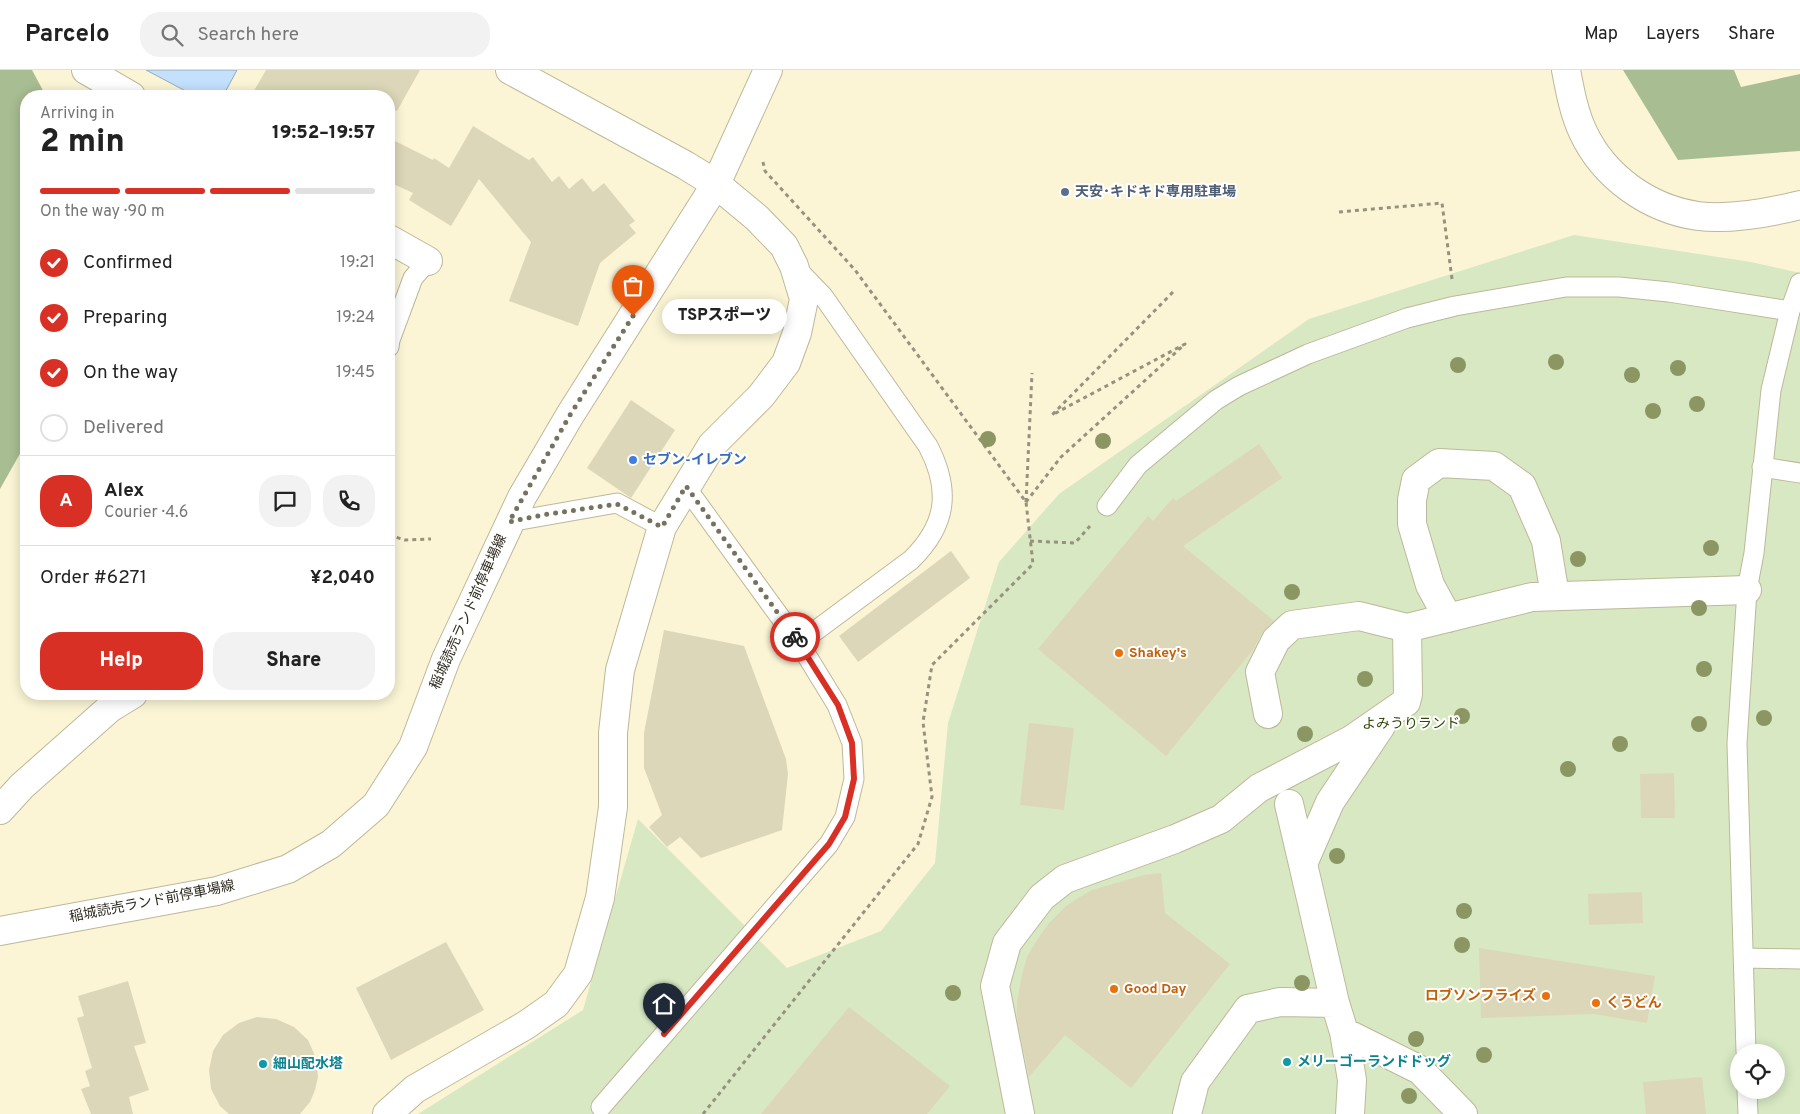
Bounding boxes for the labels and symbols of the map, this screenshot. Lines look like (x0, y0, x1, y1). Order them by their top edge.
place label: 天安･キドキド専用駐車場 (1075, 184, 1236, 201)
marker: 天安･キドキド専用駐車場 (1059, 186, 1071, 198)
pin (612, 265, 654, 316)
callout: TSPスポーツ (663, 298, 788, 334)
place label: セブン-イレブン (643, 451, 747, 469)
marker: セブン-イレブン (627, 454, 639, 466)
street label: 稲城読売ランド前停車場線 (426, 531, 511, 692)
courier (770, 612, 820, 662)
place label: Shakey's (1129, 645, 1187, 662)
marker: Shakey's (1113, 647, 1125, 659)
park label: よみうりランド (1362, 716, 1460, 733)
street label: 稲城読売ランド前停車場線 (68, 877, 236, 926)
place label: Good Day (1124, 981, 1187, 998)
pin (643, 983, 685, 1034)
marker: Good Day (1108, 983, 1120, 995)
place label: ロブソンフライズ (1425, 987, 1536, 1005)
marker: ロブソンフライズ (1540, 990, 1552, 1002)
place label: くうどん (1606, 995, 1662, 1012)
marker: くうどん (1590, 997, 1602, 1009)
place label: メリーゴーランドドッグ (1297, 1053, 1451, 1071)
place label: 細山配水塔 (273, 1056, 343, 1073)
marker: メリーゴーランドドッグ (1281, 1056, 1293, 1068)
marker: 細山配水塔 (257, 1058, 269, 1070)

